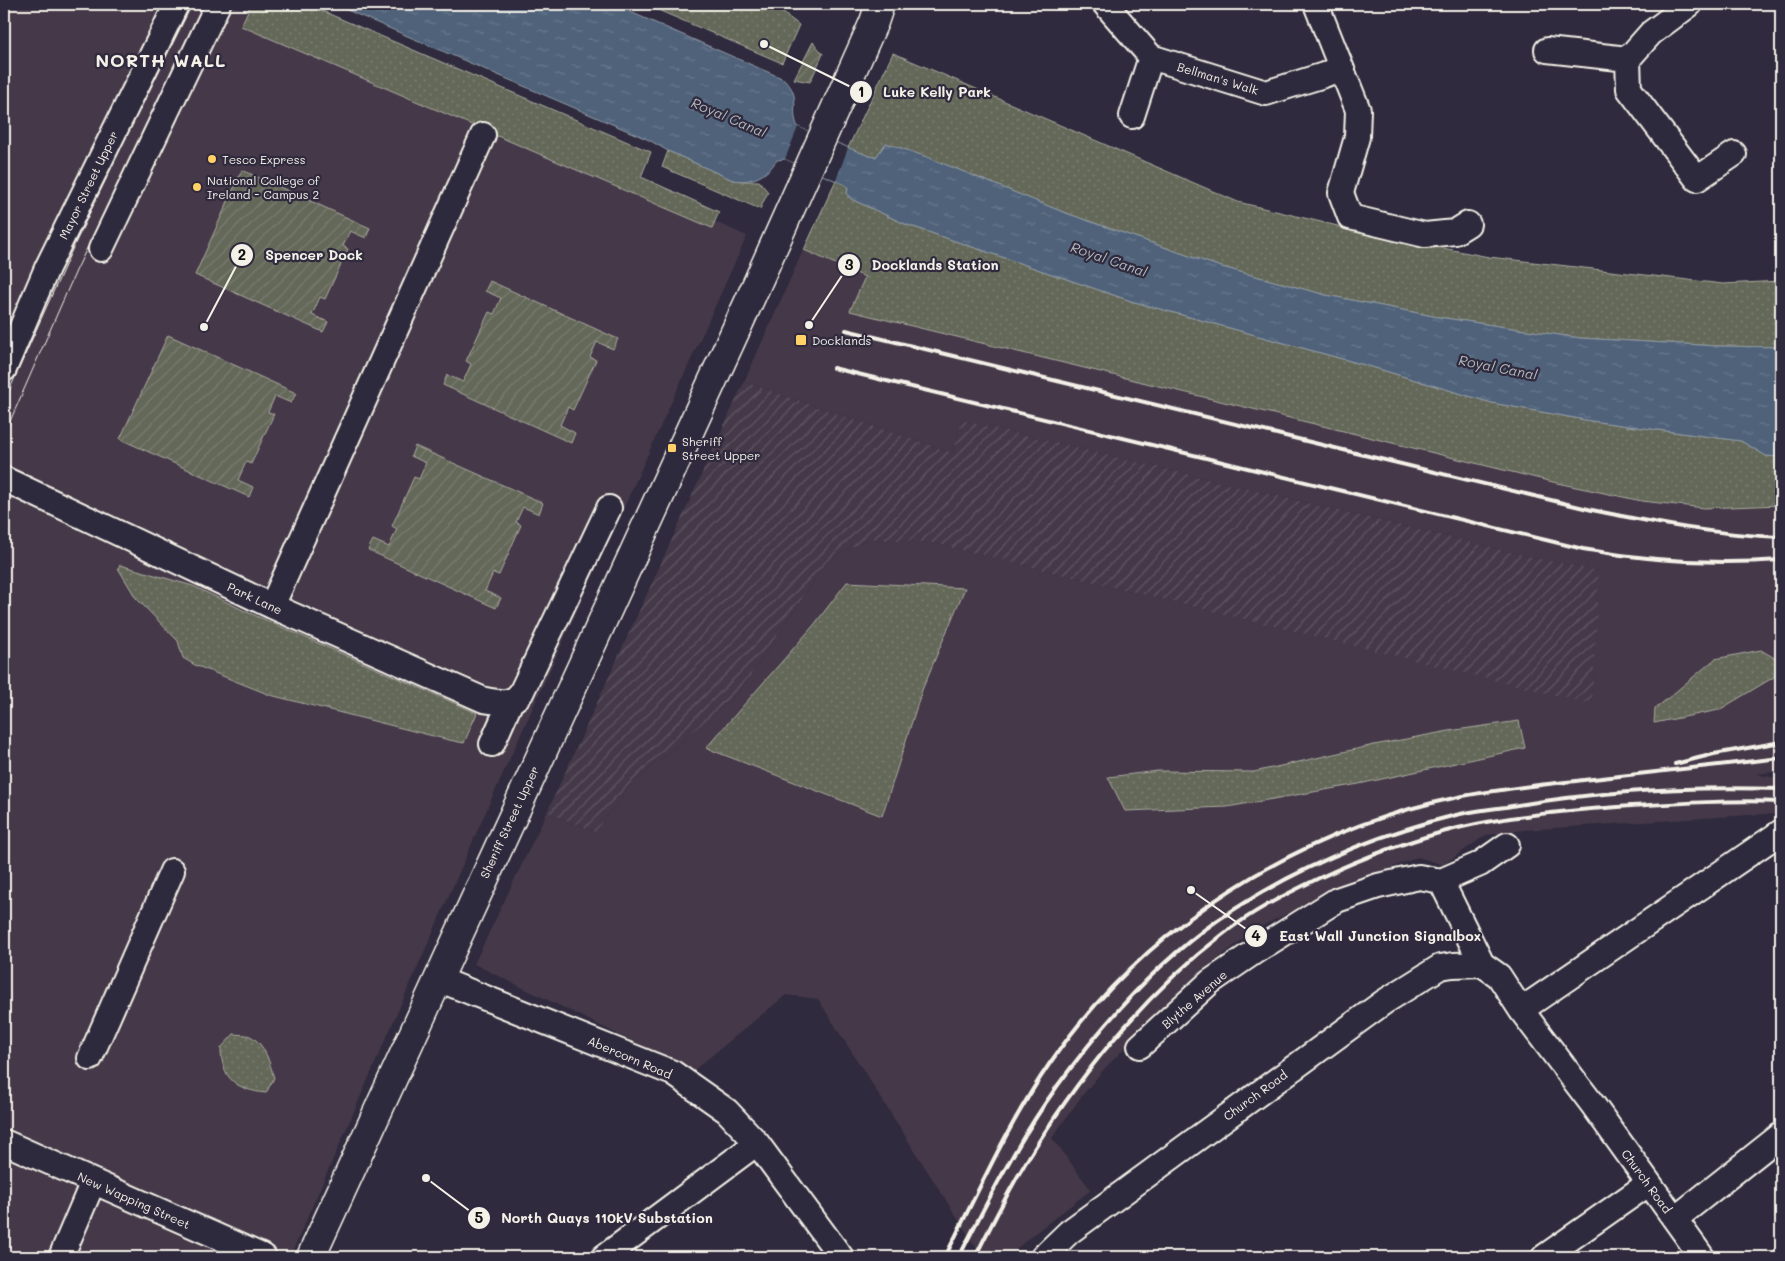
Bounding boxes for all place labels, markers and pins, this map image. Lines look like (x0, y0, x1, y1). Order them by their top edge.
callout: Luke Kelly Park (849, 77, 1001, 106)
place label: Tesco Express (222, 151, 306, 167)
marker: Tesco Express (206, 153, 218, 165)
place label: National College of Ireland - Campus 2 (207, 172, 320, 202)
marker: National College of Ireland - Campus 2 (191, 181, 203, 193)
callout: Spencer Dock (230, 240, 372, 269)
callout: Docklands Station (837, 251, 1009, 280)
place label: Docklands (812, 332, 872, 348)
marker: Docklands (794, 333, 808, 347)
place label: Sheriff Street Upper (682, 433, 760, 463)
marker: Sheriff Street Upper (666, 442, 678, 454)
callout: East Wall Junction Signalbox (1244, 921, 1491, 950)
callout: North Quays 110kV Substation (466, 1203, 723, 1232)

